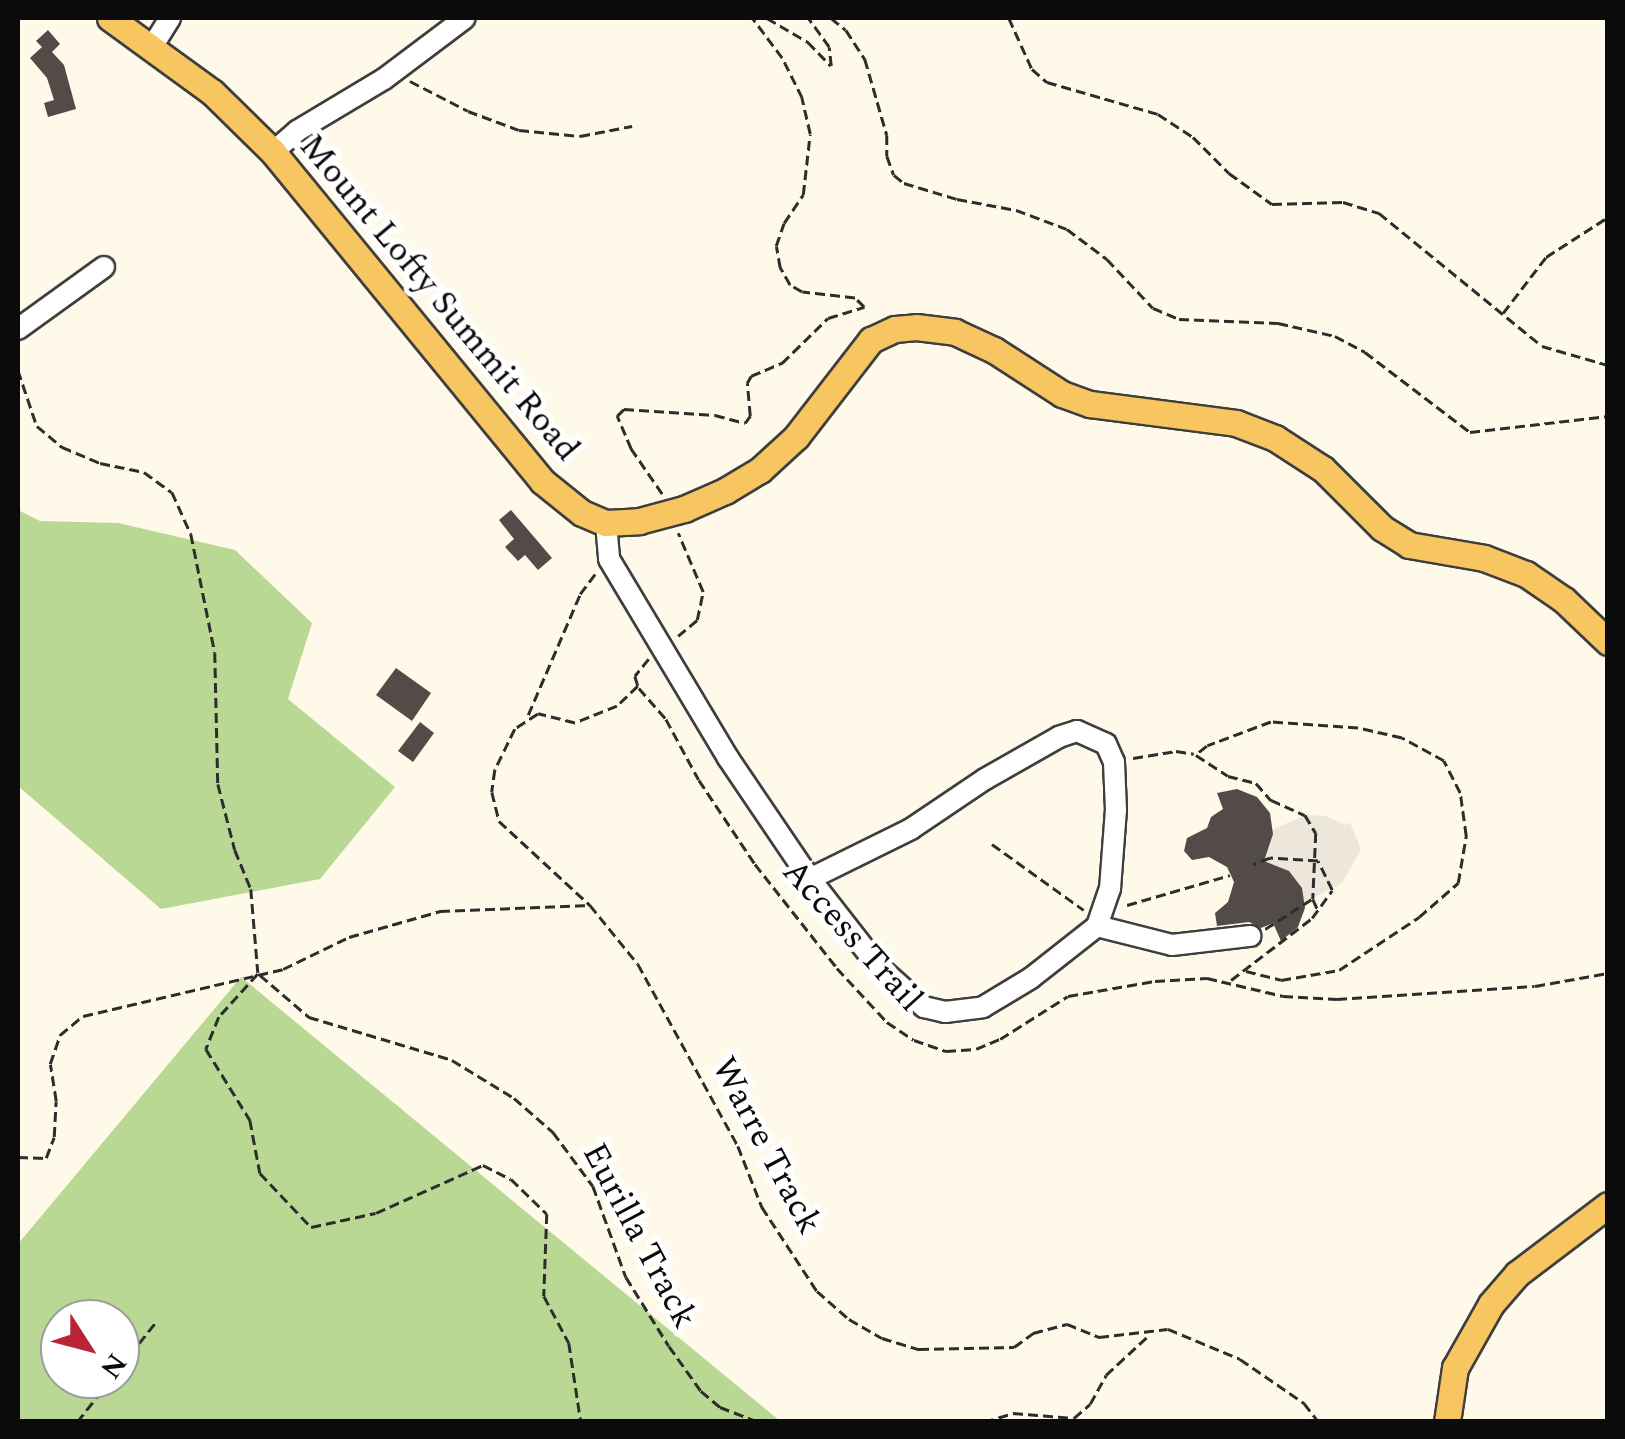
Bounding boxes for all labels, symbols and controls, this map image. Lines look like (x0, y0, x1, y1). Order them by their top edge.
street label: Mount Lofty Summit Road (290, 126, 588, 470)
street label: Access Trail (773, 851, 931, 1021)
street label: Warre Track (702, 1050, 830, 1242)
street label: Eurilla Track (573, 1136, 705, 1336)
north arrow (40, 1299, 140, 1399)
text: N (89, 1344, 137, 1388)

